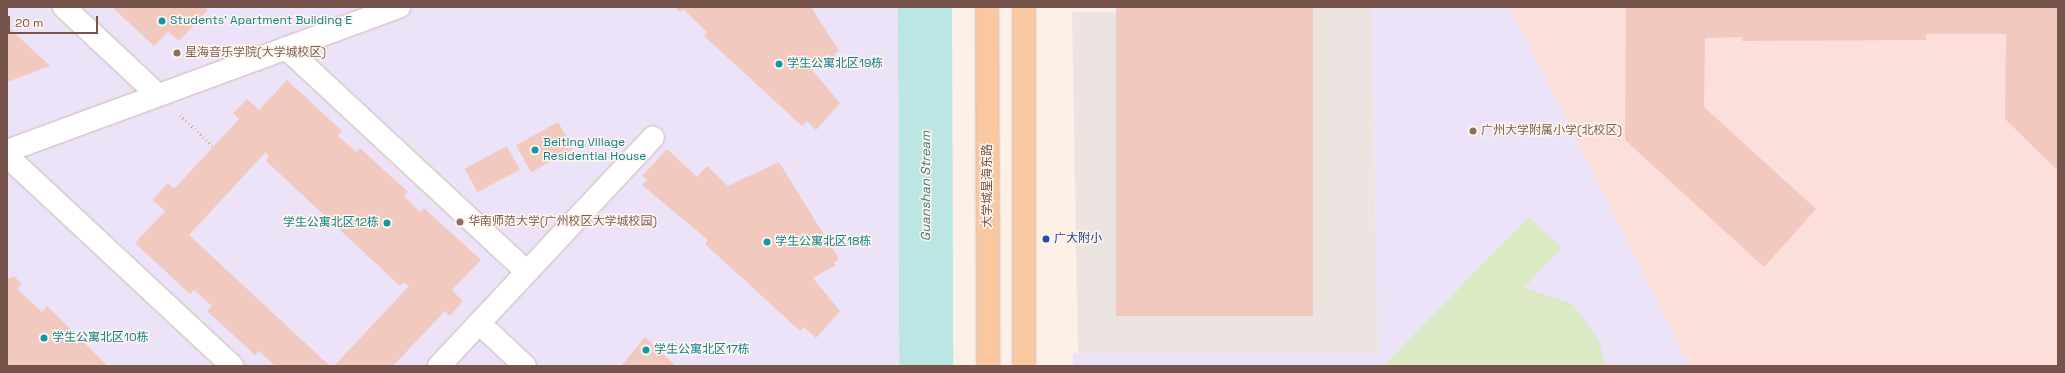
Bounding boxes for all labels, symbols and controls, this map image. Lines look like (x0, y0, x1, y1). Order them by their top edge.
scale bar (10, 8, 100, 34)
place label: Students' Apartment Building E (170, 14, 352, 28)
text: 20 m (15, 15, 43, 31)
marker: Students' Apartment Building E (157, 16, 167, 26)
place label: 星海音乐学院(大学城校区) (185, 46, 326, 60)
marker: 星海音乐学院(大学城校区) (172, 48, 182, 58)
place label: 学生公寓北区19栋 (787, 57, 883, 71)
marker: 学生公寓北区19栋 (774, 59, 784, 69)
place label: 广州大学附属小学(北校区) (1481, 124, 1622, 138)
marker: 广州大学附属小学(北校区) (1468, 126, 1478, 136)
water label: Guanshan Stream (918, 131, 934, 241)
place label: Beiting Village Residential House (543, 136, 646, 164)
street label: 大学城星海东路 (981, 144, 995, 228)
marker: Beiting Village Residential House (530, 145, 540, 155)
place label: 华南师范大学(广州校区大学城校园) (468, 215, 657, 229)
place label: 学生公寓北区12栋 (283, 216, 379, 230)
marker: 华南师范大学(广州校区大学城校园) (455, 217, 465, 227)
marker: 学生公寓北区12栋 (382, 218, 392, 228)
place label: 广大附小 (1054, 232, 1102, 246)
marker: 广大附小 (1041, 234, 1051, 244)
place label: 学生公寓北区18栋 (775, 235, 871, 249)
marker: 学生公寓北区18栋 (762, 237, 772, 247)
place label: 学生公寓北区10栋 (52, 331, 149, 345)
marker: 学生公寓北区10栋 (39, 333, 49, 343)
place label: 学生公寓北区17栋 (654, 343, 750, 357)
marker: 学生公寓北区17栋 (641, 345, 651, 355)

